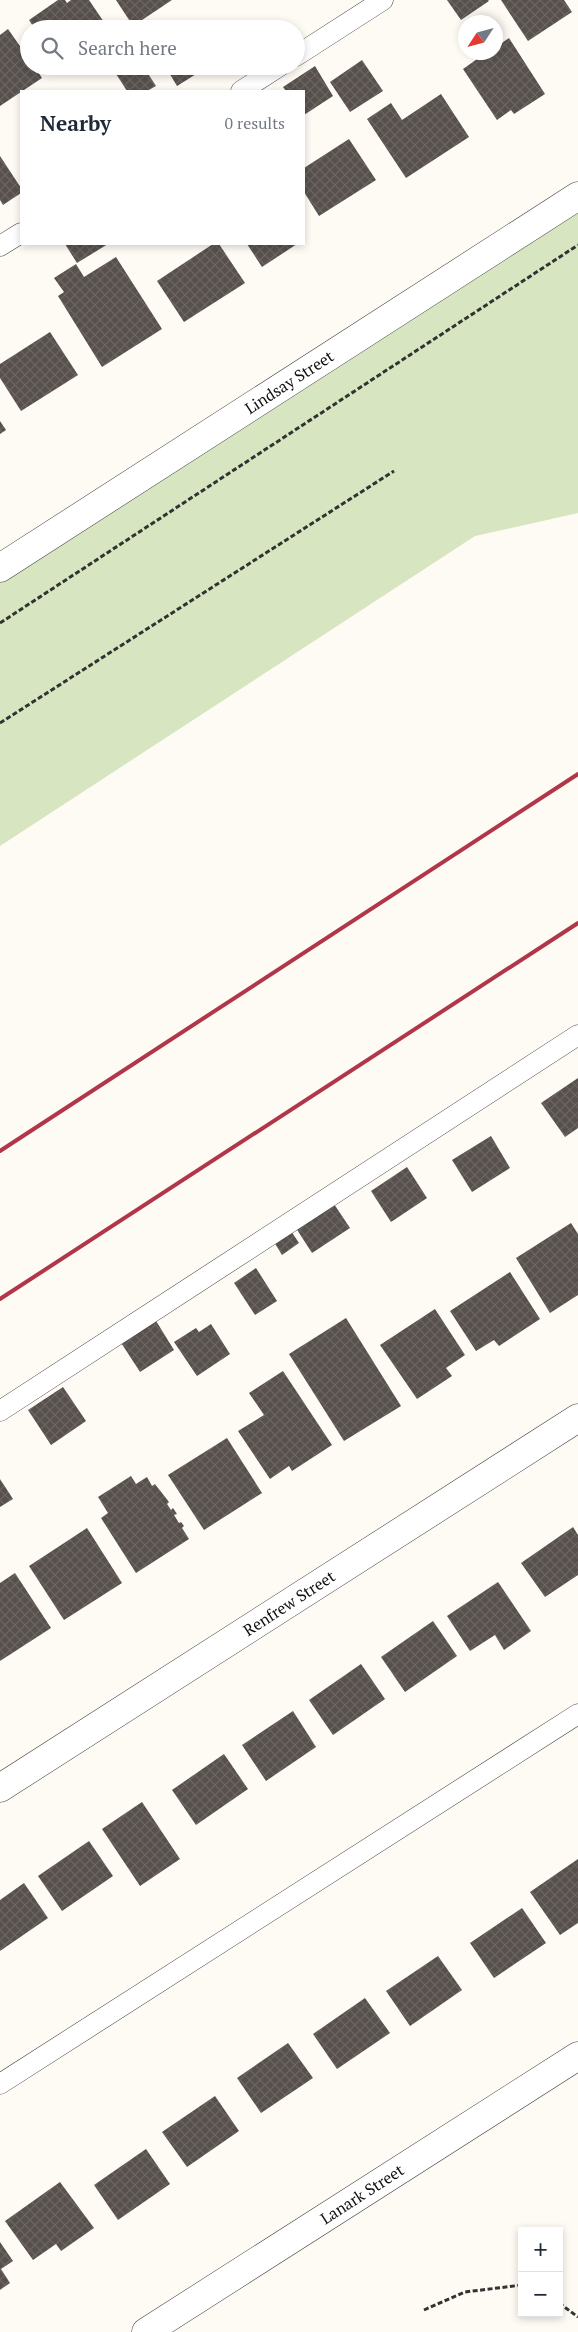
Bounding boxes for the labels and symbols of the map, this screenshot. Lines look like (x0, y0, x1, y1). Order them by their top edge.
north arrow (458, 15, 503, 60)
street label: Lindsay Street (240, 345, 338, 419)
street label: Renfrew Street (239, 1565, 339, 1641)
street label: Lanark Street (316, 2159, 408, 2229)

